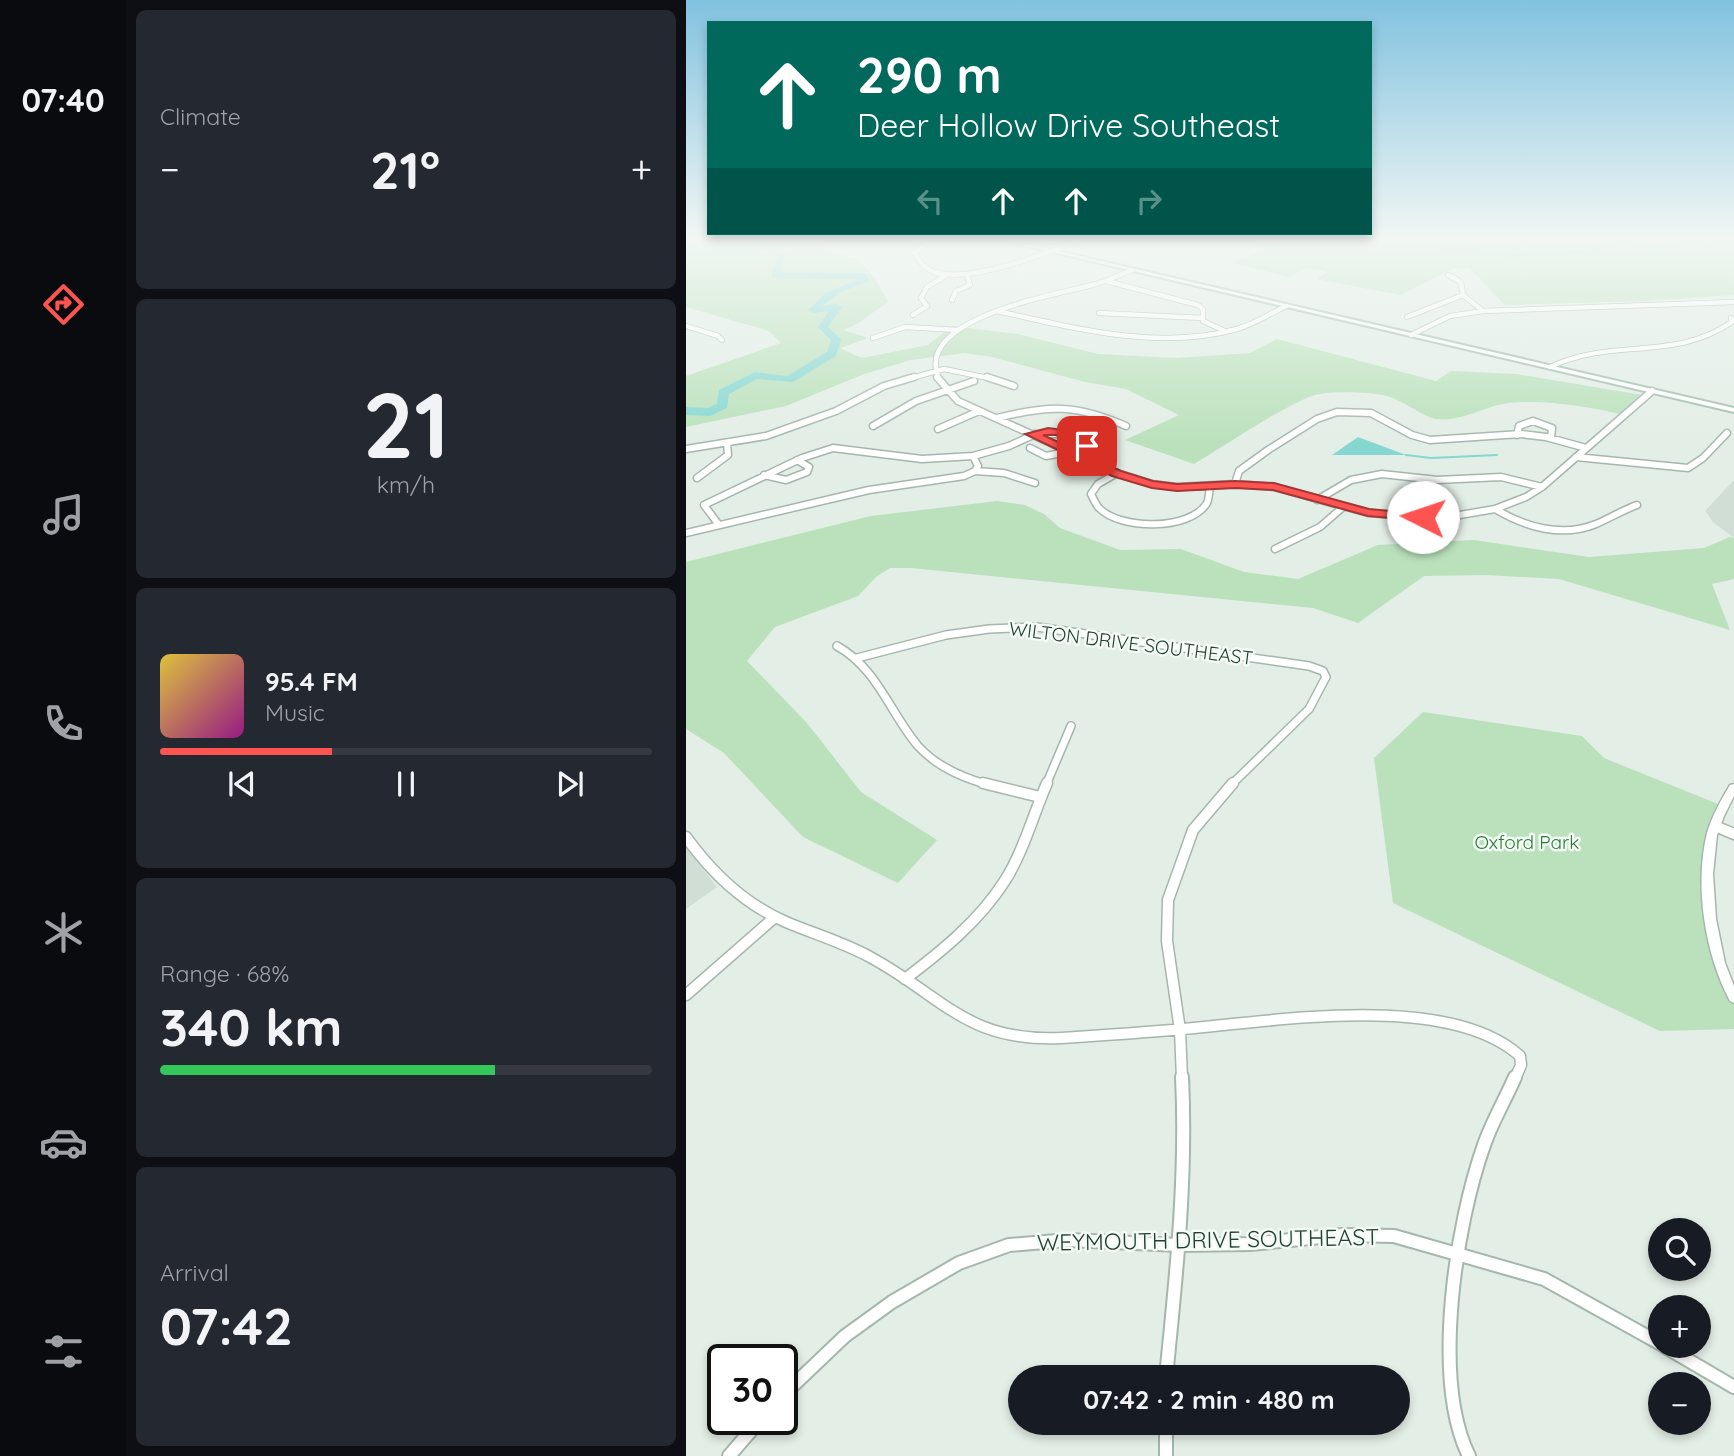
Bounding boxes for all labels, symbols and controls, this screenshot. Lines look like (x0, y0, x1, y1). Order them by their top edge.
text: 290 m (857, 44, 1002, 105)
icon: ahead (742, 49, 833, 140)
text: 07:40 (21, 80, 105, 120)
text: Climate (160, 102, 241, 131)
text: Deer Hollow Drive Southeast (857, 105, 1280, 145)
text: 21° (370, 137, 440, 202)
text: − (160, 145, 180, 193)
text: + (631, 145, 652, 193)
icon: left (911, 182, 949, 220)
icon: ahead (984, 182, 1022, 220)
icon: ahead (1057, 182, 1095, 220)
icon: right (1130, 182, 1168, 220)
icon: directions (39, 280, 88, 329)
text: 21 (362, 367, 450, 481)
pin (1057, 416, 1117, 476)
icon: arrive (1068, 427, 1106, 465)
text: km/h (377, 470, 435, 499)
position arrow (1386, 480, 1460, 554)
icon: music (39, 490, 88, 539)
street label: WILTON DRIVE SOUTHEAST (1008, 616, 1254, 670)
text: 95.4 FM (265, 665, 358, 698)
text: Music (265, 698, 325, 727)
icon: phone (39, 699, 88, 748)
icon: previous (223, 765, 261, 803)
icon: pause (387, 765, 425, 803)
icon: next (551, 765, 589, 803)
park label: Oxford Park (1475, 830, 1580, 854)
icon: climate (39, 908, 88, 957)
text: Range · 68% (160, 959, 289, 988)
text: 340 km (160, 994, 343, 1059)
icon: car (39, 1118, 88, 1167)
map controls (1648, 1218, 1711, 1435)
button: search (1648, 1218, 1711, 1281)
street label: WEYMOUTH DRIVE SOUTHEAST (1037, 1222, 1380, 1257)
text: Arrival (160, 1258, 229, 1287)
text: 07:42 (160, 1293, 293, 1358)
button: + (1648, 1295, 1711, 1358)
icon: filters (39, 1327, 88, 1376)
speed limit sign: 30 (707, 1344, 798, 1435)
button: − (1648, 1372, 1711, 1435)
text: 07:42 · 2 min · 480 m (1083, 1383, 1335, 1416)

